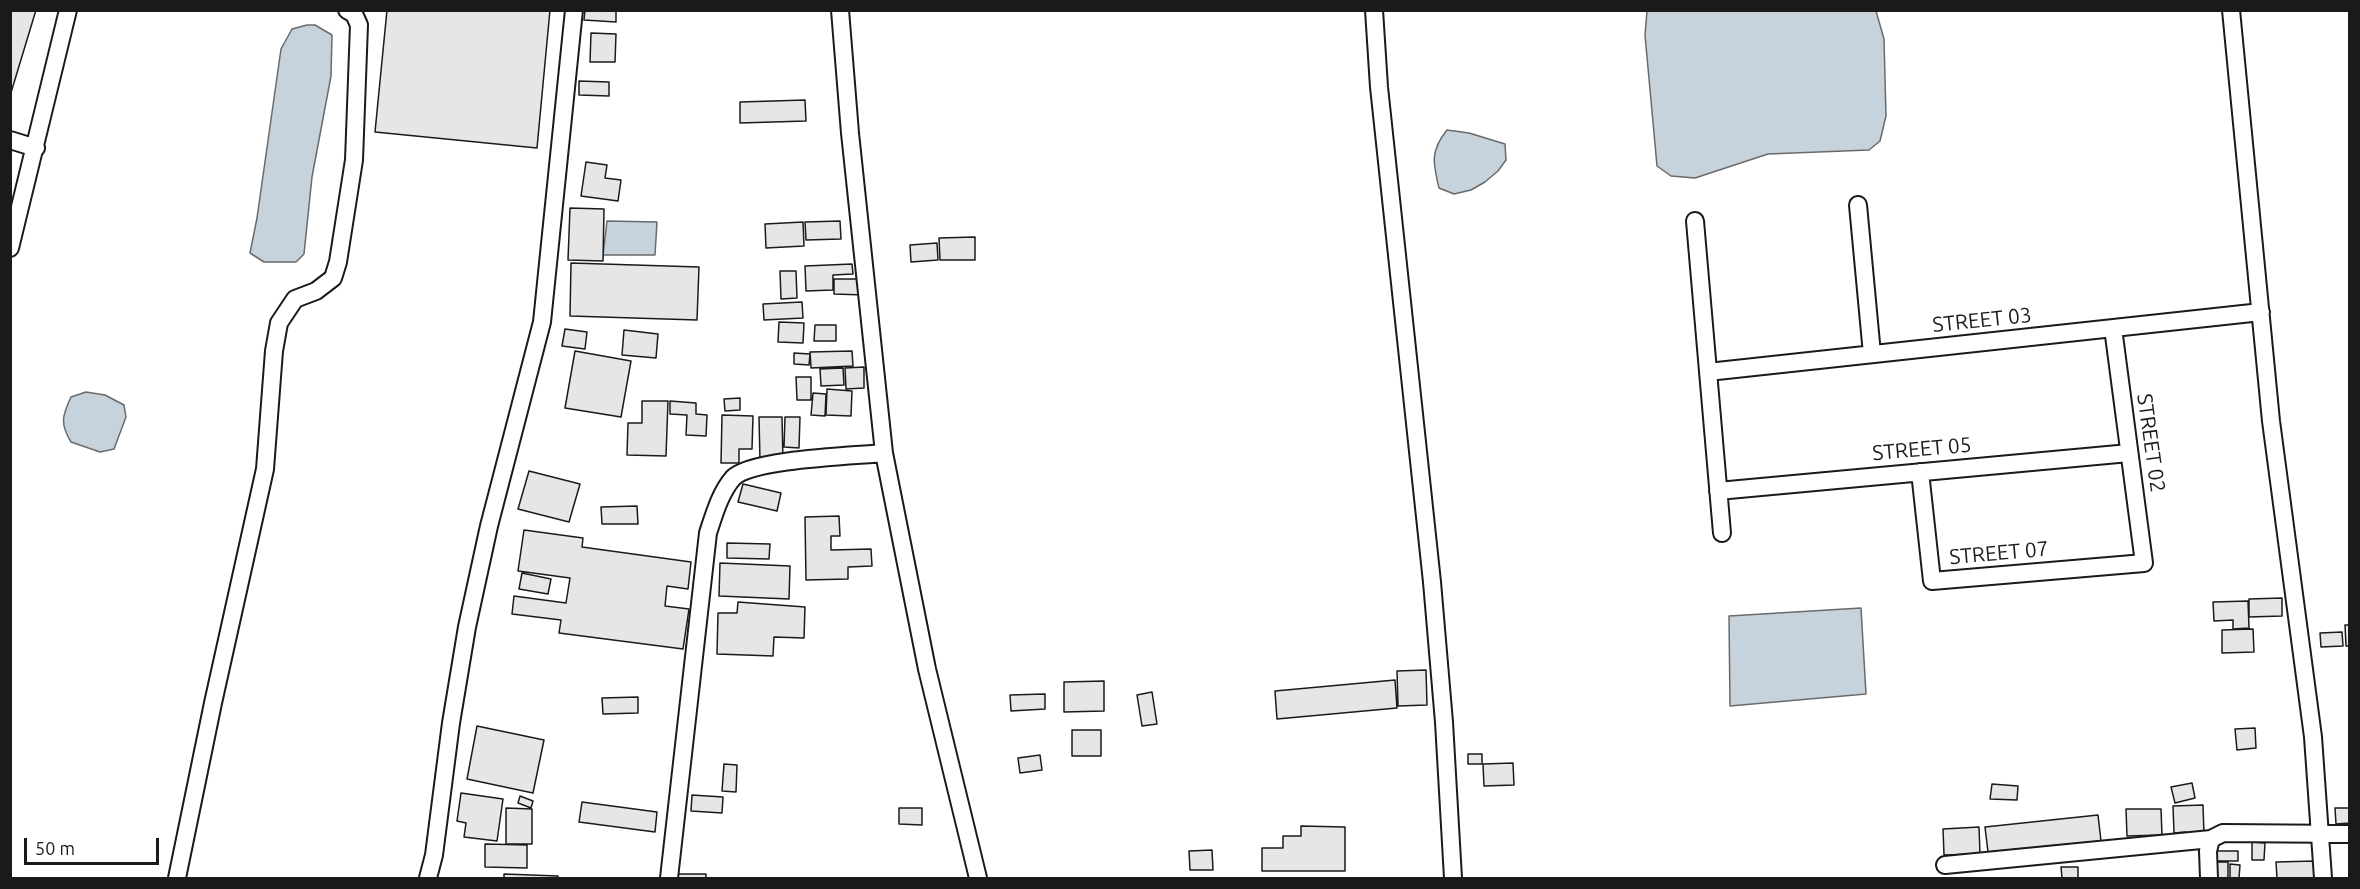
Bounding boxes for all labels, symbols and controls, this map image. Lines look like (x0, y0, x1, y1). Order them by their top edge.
street label: STREET 03 (1931, 302, 2033, 338)
street label: STREET 02 (2132, 392, 2170, 494)
street label: STREET 05 (1871, 432, 1973, 466)
street label: STREET 07 (1948, 536, 2050, 570)
scale bar (27, 826, 162, 864)
text: 50 m (35, 838, 75, 858)

